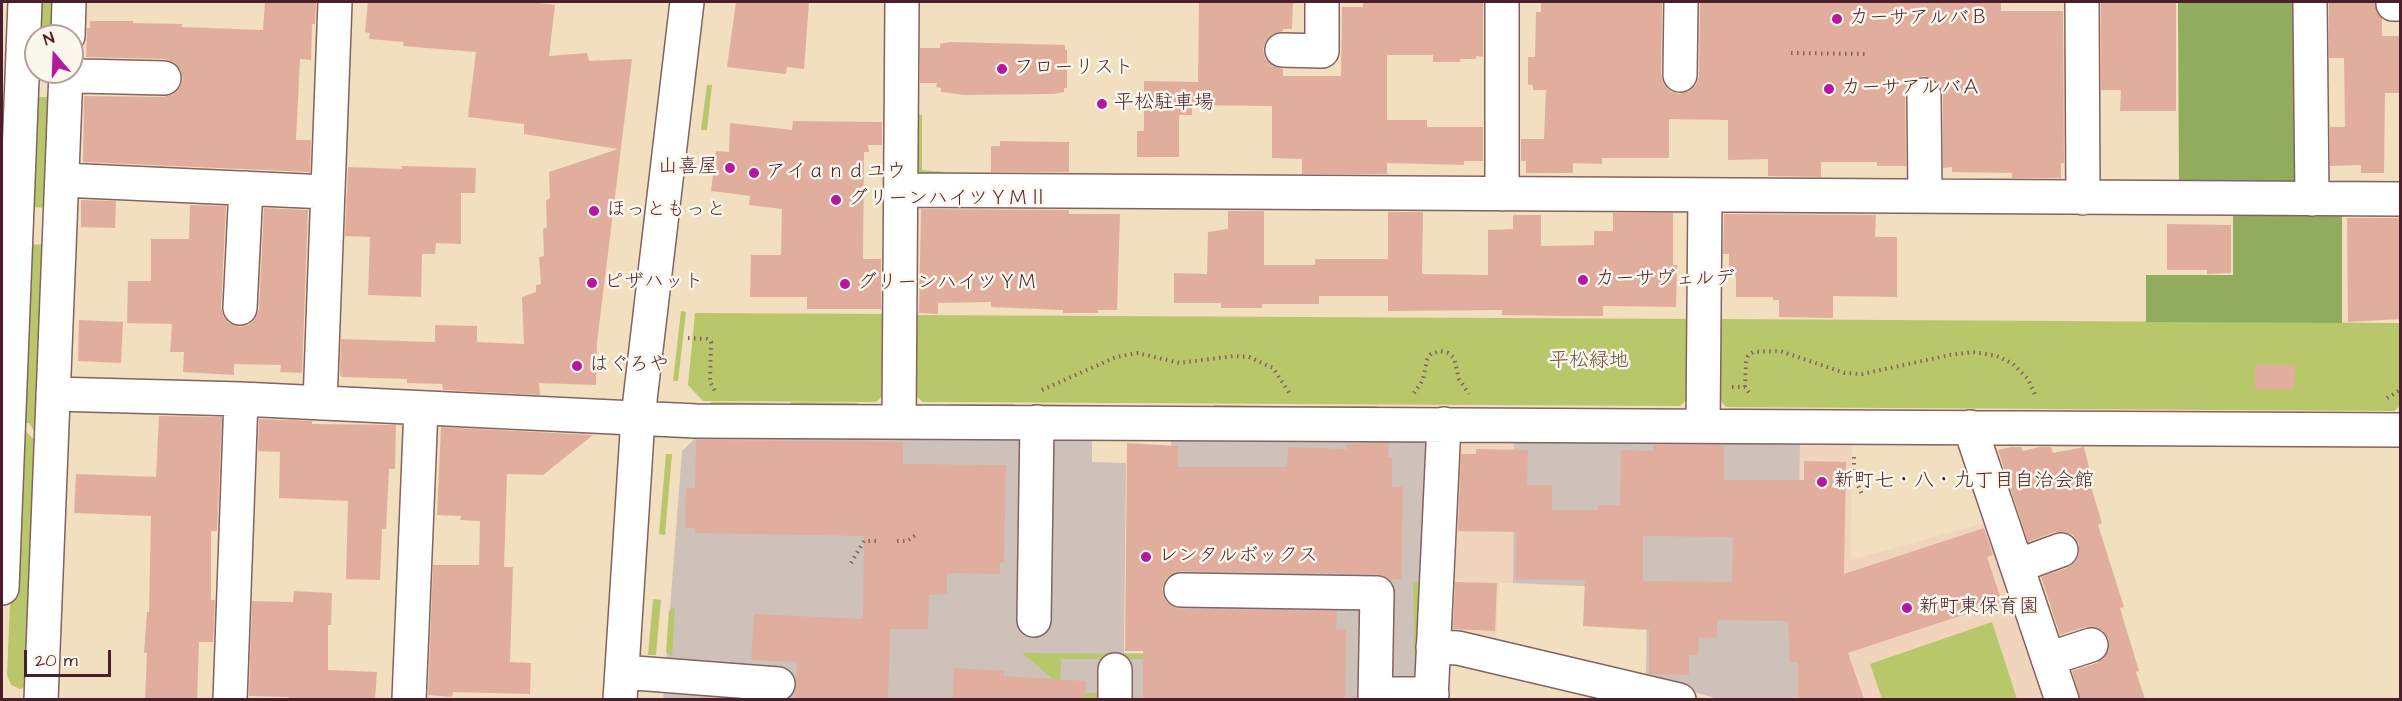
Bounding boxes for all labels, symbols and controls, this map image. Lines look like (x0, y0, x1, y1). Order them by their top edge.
place label: カーサアルバＢ (1849, 7, 1989, 31)
marker: カーサアルバＢ (1830, 12, 1844, 26)
north arrow (24, 24, 84, 84)
text: N (40, 27, 57, 51)
place label: フローリスト (1014, 57, 1134, 81)
marker: フローリスト (995, 62, 1009, 76)
place label: カーサアルバＡ (1841, 77, 1981, 101)
marker: カーサアルバＡ (1822, 82, 1836, 96)
place label: 平松駐車場 (1114, 92, 1214, 116)
marker: 平松駐車場 (1095, 97, 1109, 111)
place label: 山喜屋 (658, 156, 718, 180)
marker: 山喜屋 (723, 161, 737, 175)
place label: アイａｎｄユウ (766, 161, 906, 185)
marker: アイａｎｄユウ (747, 166, 761, 180)
place label: グリーンハイツＹＭⅡ (848, 188, 1048, 212)
marker: グリーンハイツＹＭⅡ (829, 193, 843, 207)
place label: ほっともっと (606, 199, 726, 223)
marker: ほっともっと (587, 204, 601, 218)
place label: カーサヴェルデ (1595, 268, 1735, 292)
place label: ピザハット (604, 271, 704, 295)
place label: グリーンハイツＹＭ (857, 272, 1037, 296)
marker: カーサヴェルデ (1576, 273, 1590, 287)
marker: ピザハット (585, 276, 599, 290)
marker: グリーンハイツＹＭ (838, 277, 852, 291)
park label: 平松緑地 (1549, 350, 1629, 374)
place label: はぐろや (589, 354, 669, 378)
marker: はぐろや (570, 359, 584, 373)
place label: 新町七・八・九丁目自治会館 (1834, 470, 2094, 494)
marker: 新町七・八・九丁目自治会館 (1815, 475, 1829, 489)
place label: レンタルボックス (1158, 545, 1318, 569)
marker: レンタルボックス (1139, 550, 1153, 564)
place label: 新町東保育園 (1919, 596, 2039, 620)
marker: 新町東保育園 (1900, 601, 1914, 615)
scale bar (27, 638, 114, 676)
text: 20 m (35, 648, 78, 673)

